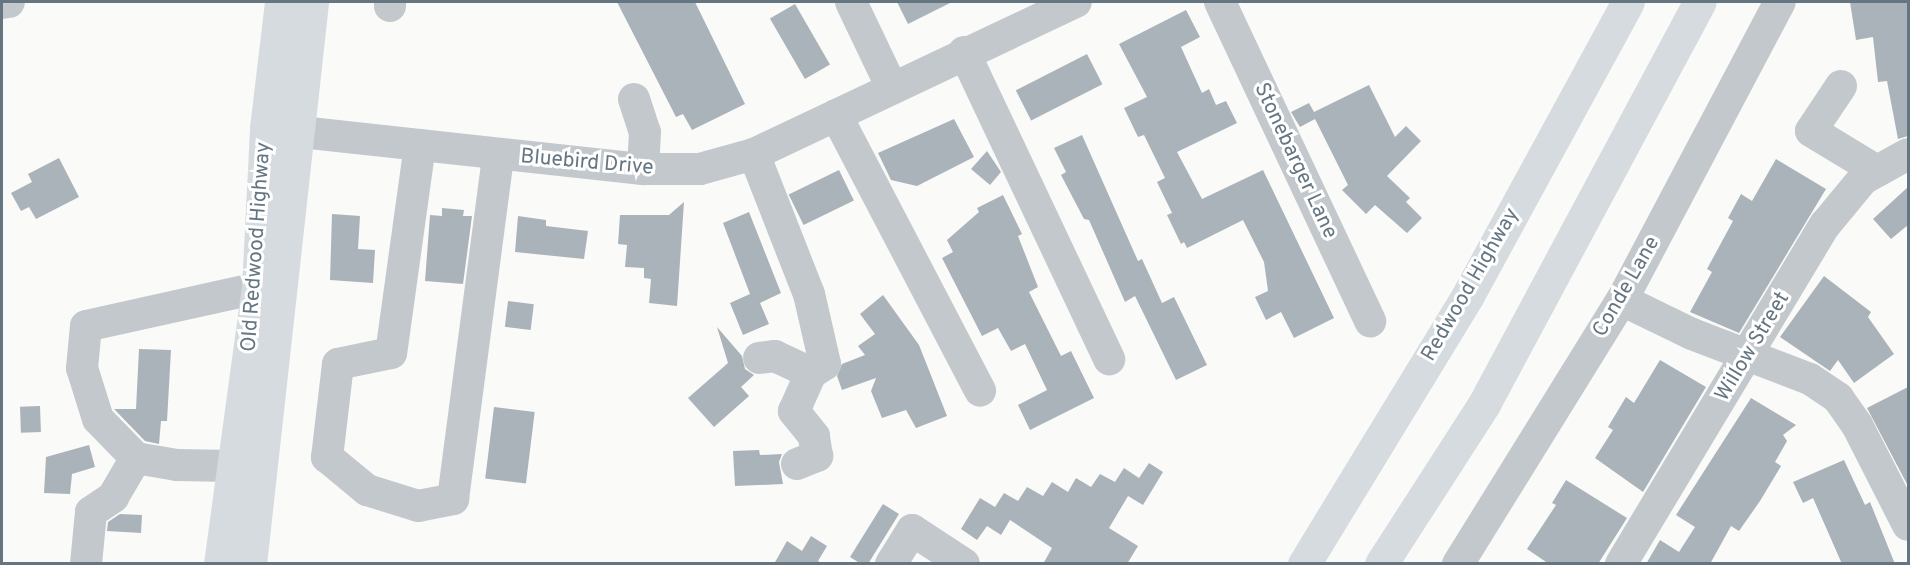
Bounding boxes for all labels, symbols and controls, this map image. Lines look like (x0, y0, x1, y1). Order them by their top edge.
street label: Stonebarger Lane (1248, 79, 1342, 243)
street label: Old Redwood Highway (237, 141, 277, 353)
street label: Bluebird Drive (519, 145, 655, 181)
street label: Redwood Highway (1417, 204, 1525, 366)
street label: Conde Lane (1588, 232, 1666, 342)
street label: Willow Street (1710, 288, 1796, 406)

